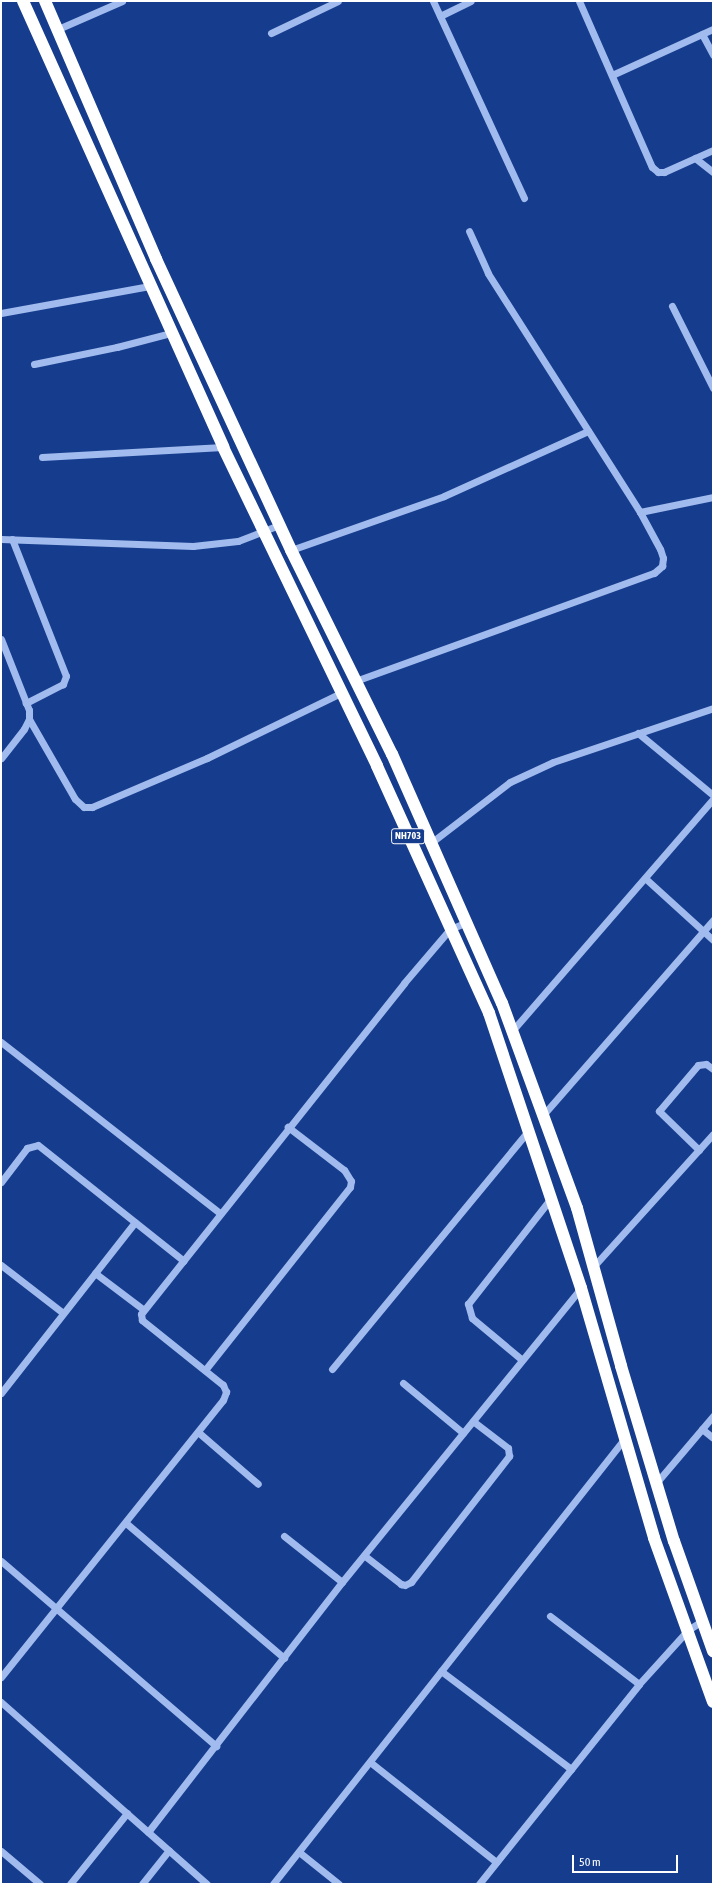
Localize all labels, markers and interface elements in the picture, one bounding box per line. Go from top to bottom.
road number: NH703 [391,828,425,844]
scale bar [574,1847,680,1873]
text: 50 m [579,1855,601,1869]

